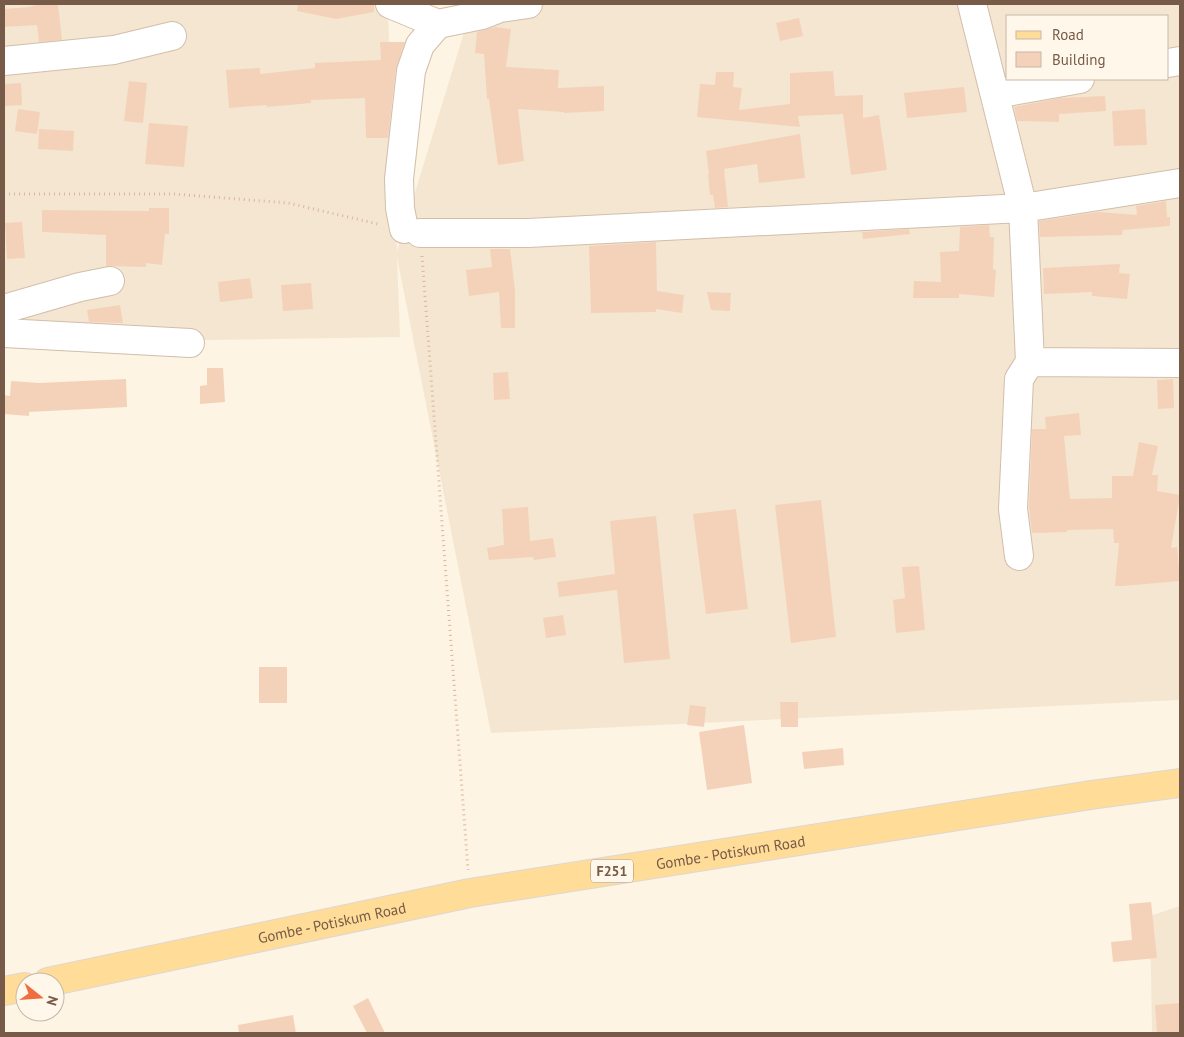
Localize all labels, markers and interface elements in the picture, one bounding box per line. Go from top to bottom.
legend [1006,15,1169,80]
text: Road [1052,25,1084,44]
text: Building [1052,50,1106,69]
street label: Gombe - Potiskum Road [655,831,806,873]
road number: F251 [591,859,633,882]
street label: Gombe - Potiskum Road [256,897,408,947]
north arrow [15,972,65,1022]
text: N [42,994,62,1008]

